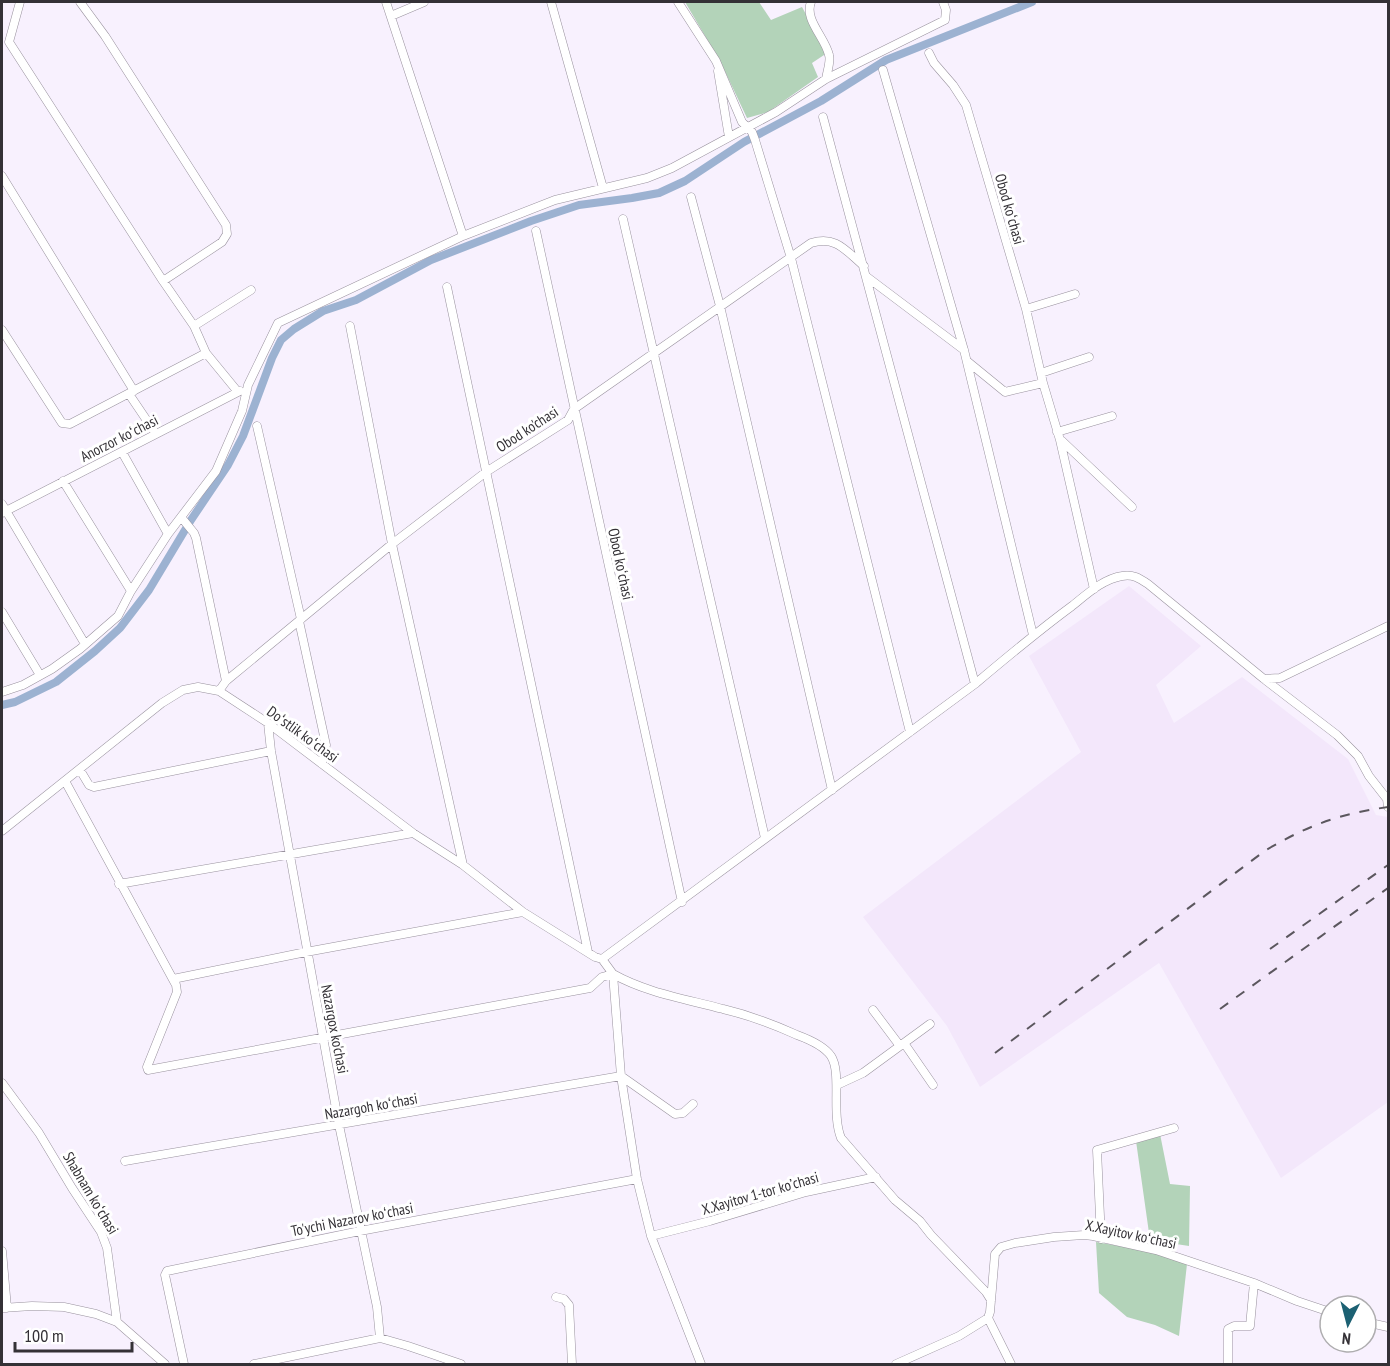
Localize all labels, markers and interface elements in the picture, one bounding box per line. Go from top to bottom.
street label: Obod koʻchasi [991,171,1029,247]
street label: Obod ko'chasi [492,402,562,456]
street label: Anorzor koʻchasi [77,410,161,466]
street label: Obod koʻchasi [604,526,638,602]
street label: Doʻstlik koʻchasi [263,702,343,766]
street label: Nazargox ko'chasi [317,983,353,1075]
street label: Nazargoh koʻchasi [323,1088,419,1124]
street label: Shabnam koʻchasi [59,1148,123,1238]
street label: X.Xayitov 1-tor koʼchasi [699,1167,821,1219]
street label: To'ychi Nazarov koʻchasi [289,1198,415,1240]
street label: X.Xayitov koʻchasi [1084,1215,1178,1253]
north arrow [1318,1294,1378,1354]
scale bar [15,1315,132,1353]
text: 100 m [24,1324,64,1347]
text: N [1341,1329,1352,1349]

